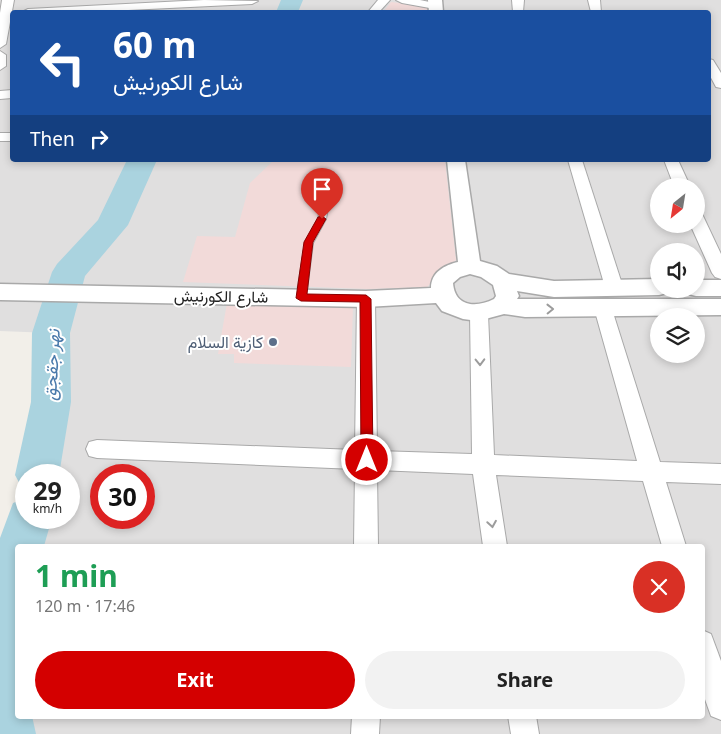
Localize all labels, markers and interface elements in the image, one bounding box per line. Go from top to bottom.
text: 60 m [113,21,196,68]
icon: left [30,30,95,95]
text: شارع الكورنيش [113,66,243,96]
icon: right [85,125,113,153]
text: Then [30,126,75,152]
pin [301,168,343,219]
icon: arrive [308,175,336,203]
north arrow [650,178,705,232]
map controls [650,178,705,363]
button: sound [650,243,705,298]
street label: شارع الكورنيش [174,284,268,309]
one-way arrow [547,304,555,314]
button: layers [650,308,705,363]
water label: نهر جقجق [37,328,65,401]
place label: كازية السلام [188,331,263,353]
marker: كازية السلام [267,336,279,348]
one-way arrow [475,358,485,366]
position arrow [340,433,392,485]
speed limit sign: 30 [90,464,155,529]
text: 29 [33,473,62,507]
text: km/h [33,500,62,517]
one-way arrow [486,520,497,528]
text: 1 min [35,555,118,596]
button: close [633,561,685,613]
text: 120 m · 17:46 [35,595,135,617]
button: Exit [35,651,355,709]
button: Share [365,651,685,709]

